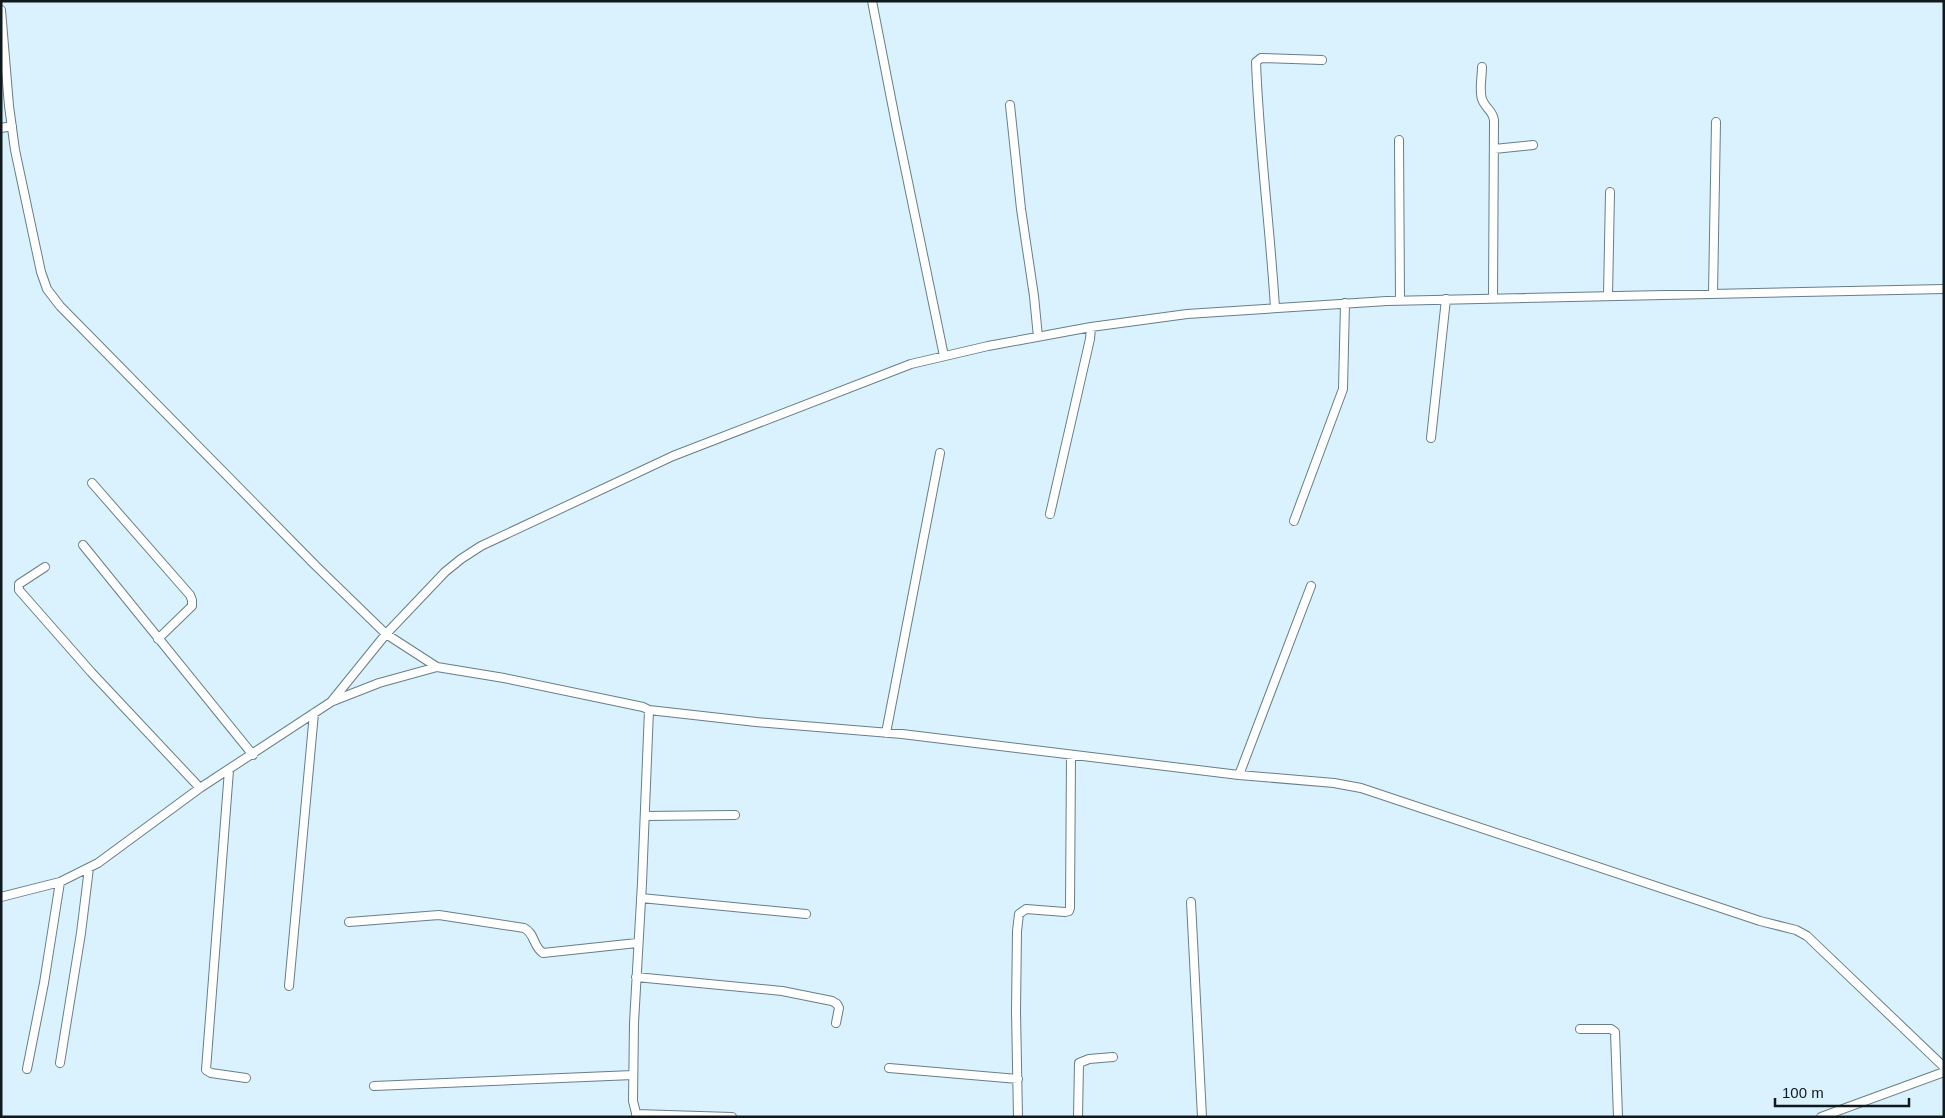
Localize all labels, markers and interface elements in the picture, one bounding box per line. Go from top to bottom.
scale bar [1775,1076,1909,1108]
text: 100 m [1782,1084,1824,1101]

